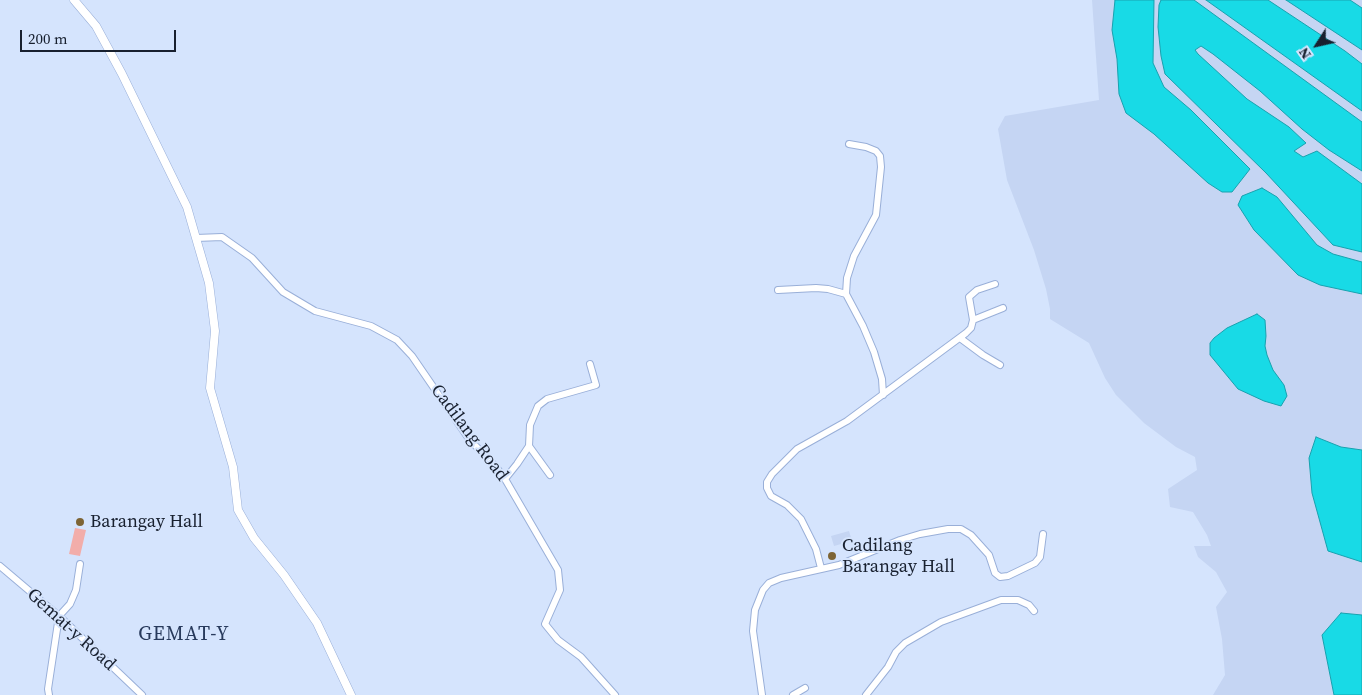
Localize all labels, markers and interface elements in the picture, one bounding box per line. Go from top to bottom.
scale bar [22,20,179,52]
north arrow [1292,20,1342,70]
text: 200 m [28,28,68,49]
text: N [1294,44,1316,64]
street label: Cadilang Road [426,380,512,486]
place label: Barangay Hall [90,511,203,533]
marker: Barangay Hall [74,516,86,528]
place label: Cadilang Barangay Hall [842,535,955,578]
marker: Cadilang Barangay Hall [826,550,838,562]
street label: Gemat-y Road [22,584,120,676]
district label: GEMAT-Y [137,623,231,647]

